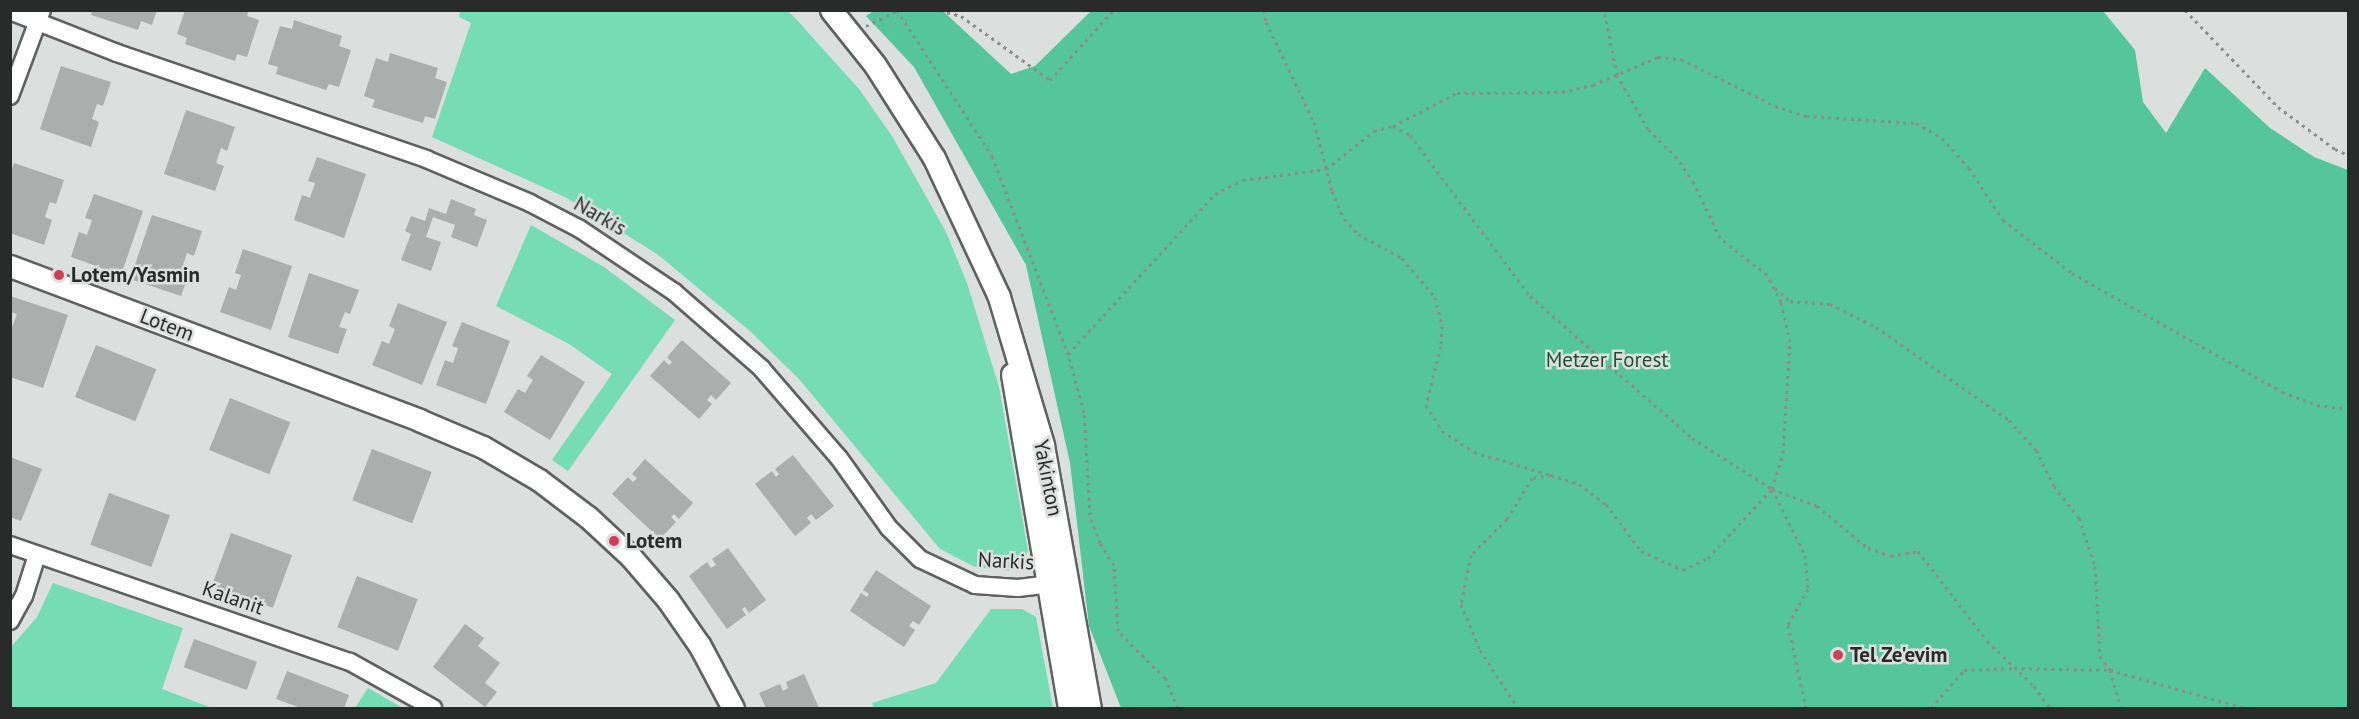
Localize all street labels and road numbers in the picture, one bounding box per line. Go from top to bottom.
street label: Narkis [569,191,631,241]
street label: Lotem [137,303,197,347]
street label: Yakinton [1028,438,1068,518]
street label: Narkis [977,547,1035,575]
street label: Kalanit [199,576,267,620]

